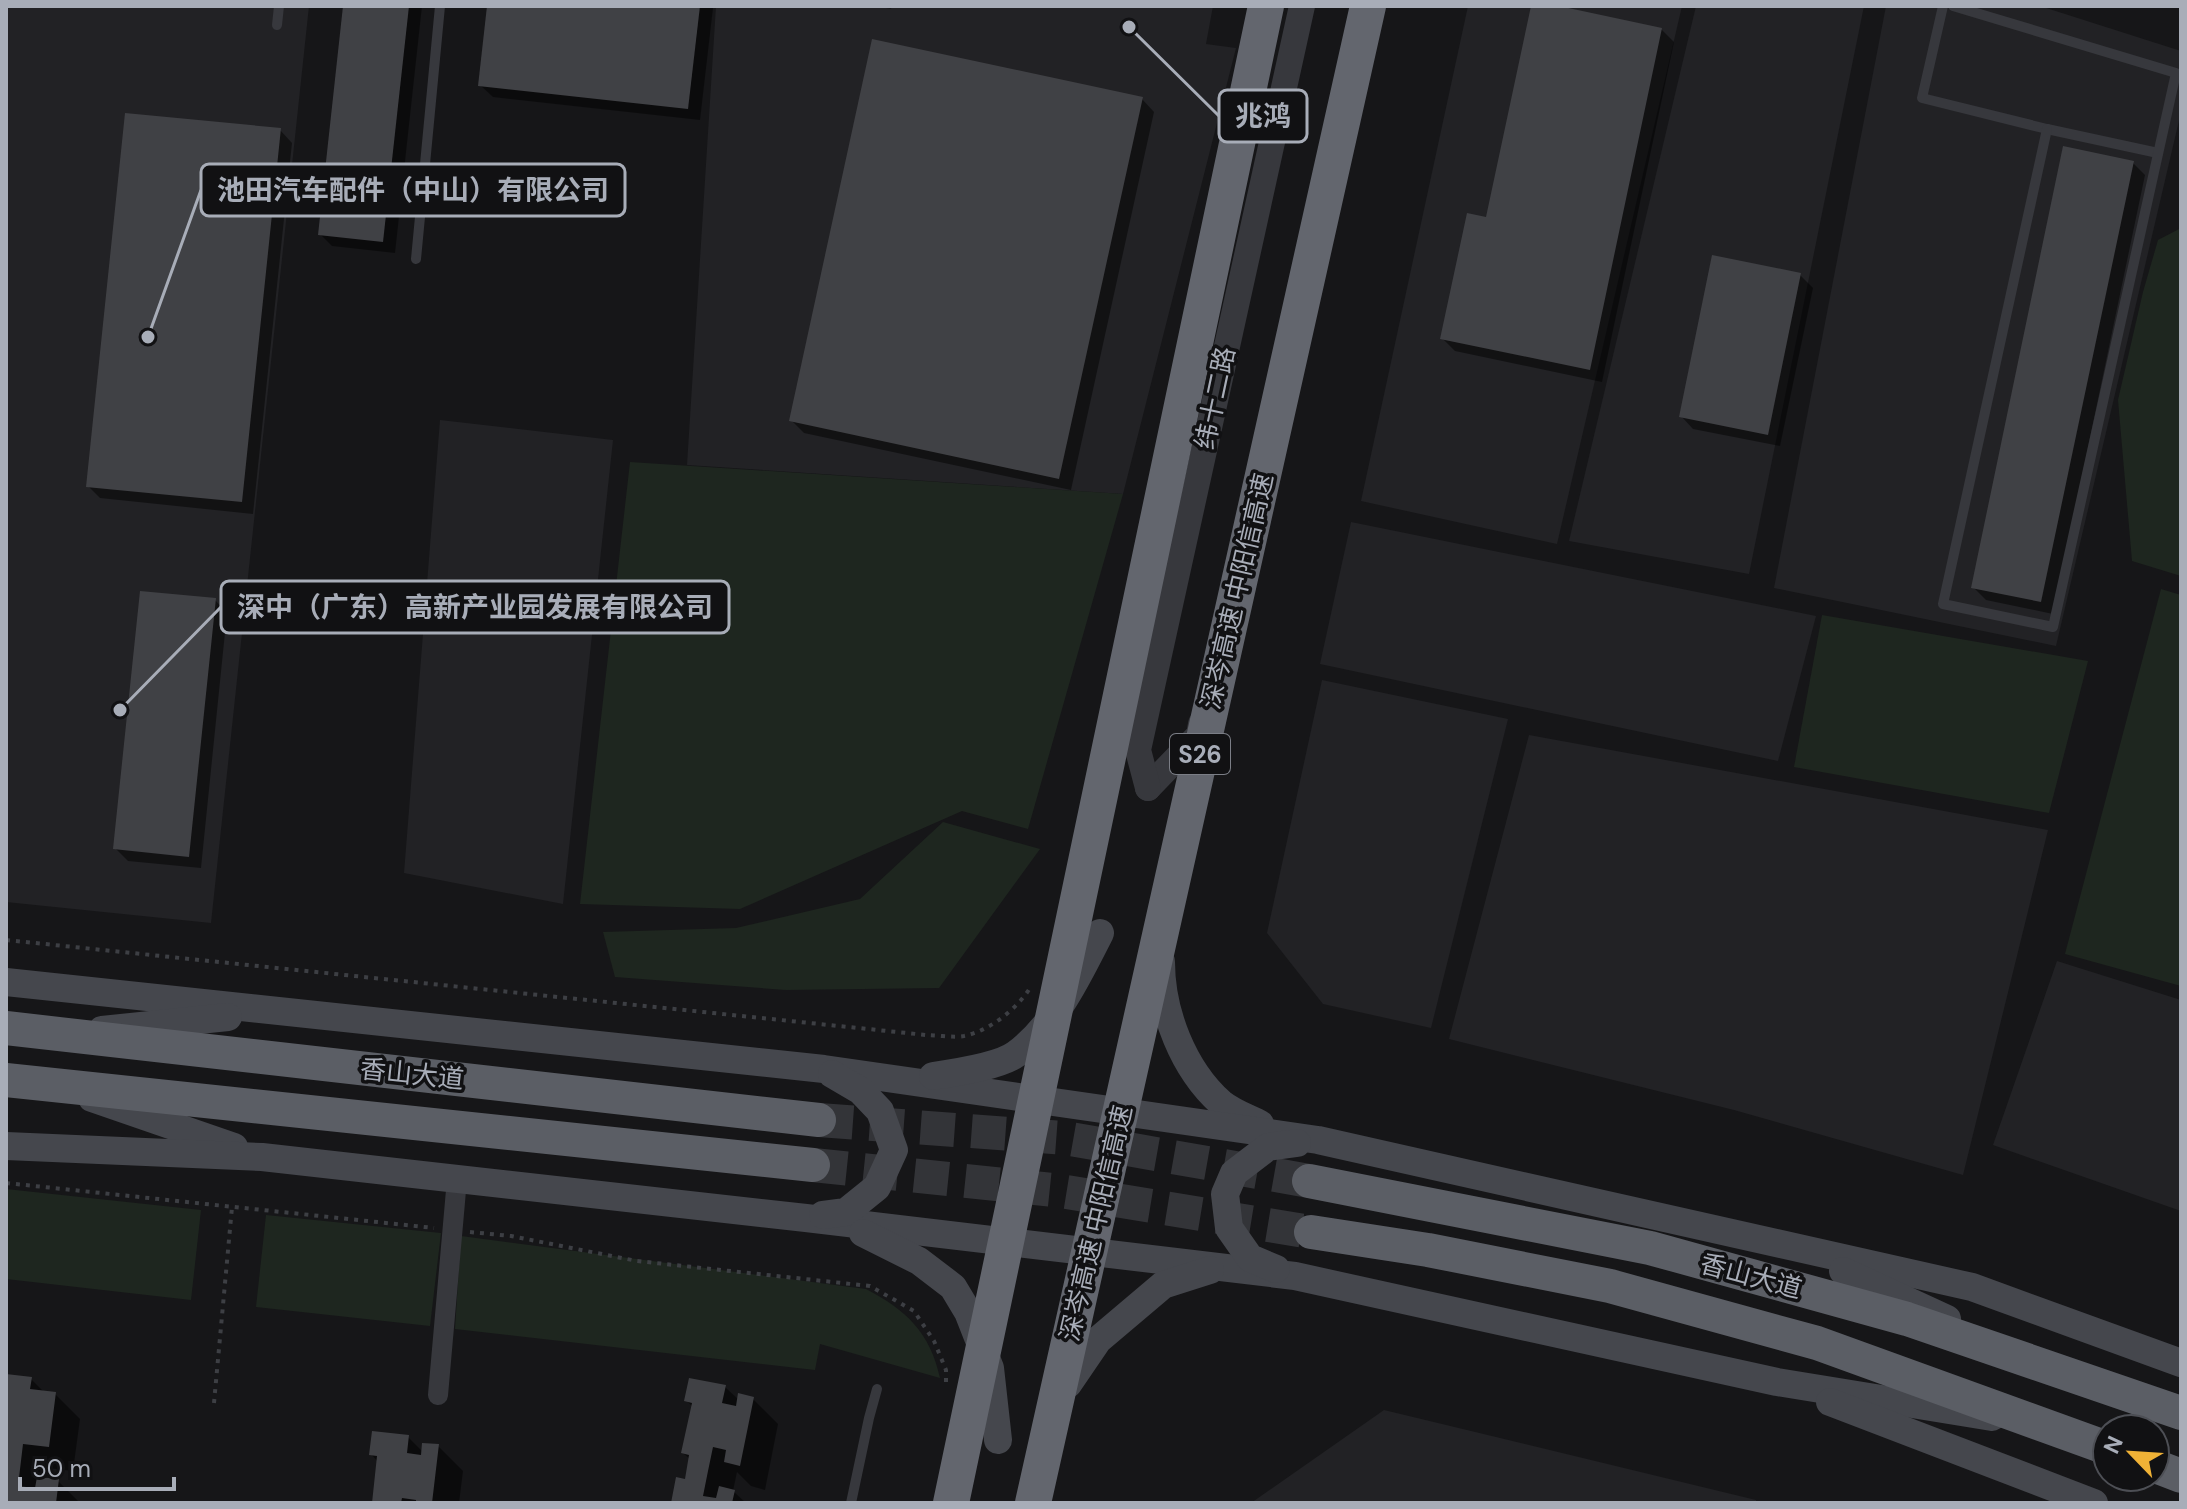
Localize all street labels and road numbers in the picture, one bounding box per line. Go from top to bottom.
street label: 纬十二路 [1188,344,1242,452]
street label: 深岑高速 中阳信高速 [1193,470,1281,712]
road number: S26 [1170,734,1230,774]
street label: 香山大道 [359,1052,465,1096]
street label: 深岑高速 中阳信高速 [1052,1102,1140,1344]
street label: 香山大道 [1696,1246,1806,1306]

